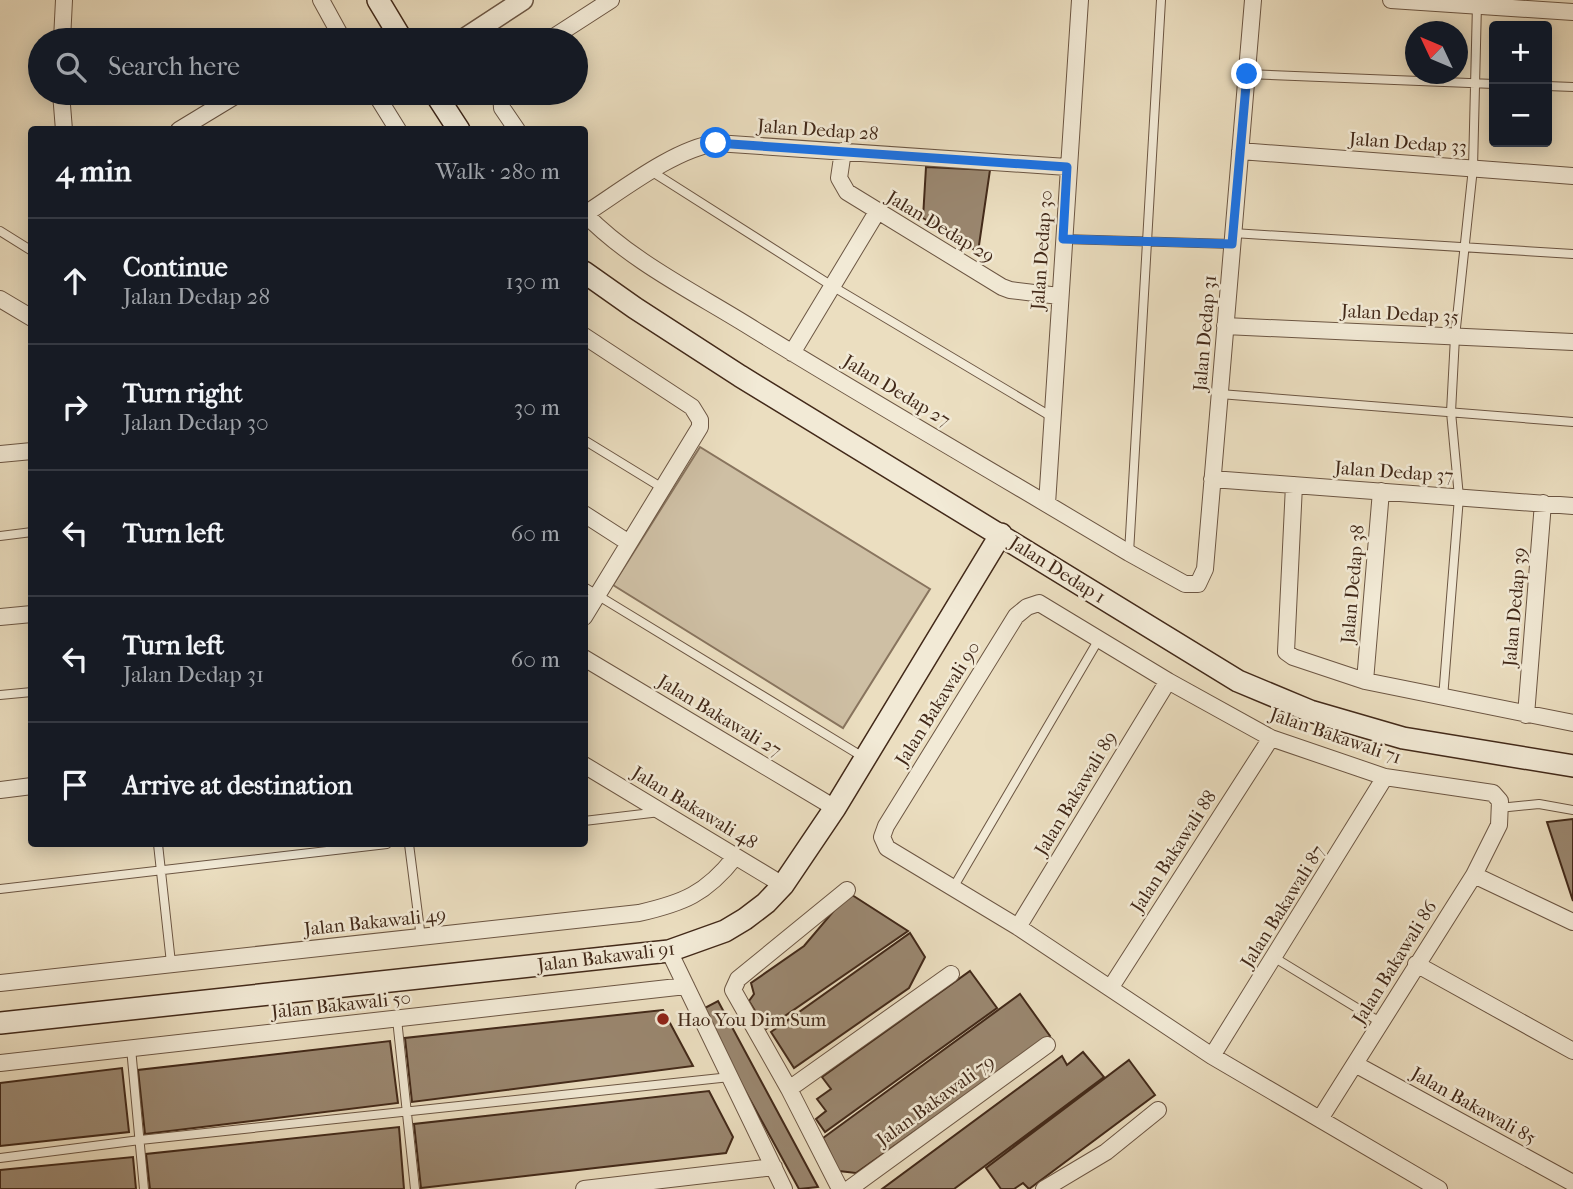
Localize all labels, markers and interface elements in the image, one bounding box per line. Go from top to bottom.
north arrow [1405,21,1468,84]
map controls [1489,21,1552,147]
button: + [1489,21,1552,84]
search box [28,28,588,105]
icon: search [52,48,90,86]
text: Search here [108,51,240,82]
route end [1231,58,1262,89]
button: − [1489,84,1552,147]
street label: Jalan Dedap 28 [755,115,879,145]
route start [700,127,731,158]
street label: Jalan Dedap 33 [1346,128,1467,158]
text: 4 min [56,154,131,189]
text: Walk · 280 m [436,158,560,185]
street label: Jalan Dedap 29 [881,185,998,268]
street label: Jalan Dedap 30 [1027,189,1057,313]
text: Continue [123,252,228,283]
icon: ahead [56,262,94,300]
text: 130 m [506,268,560,295]
street label: Jalan Dedap 31 [1189,274,1221,394]
text: Jalan Dedap 28 [123,283,270,310]
street label: Jalan Dedap 35 [1338,300,1459,328]
street label: Jalan Dedap 27 [837,349,954,431]
text: Turn right [123,378,243,409]
icon: right [56,388,94,426]
text: 30 m [514,394,560,421]
text: Jalan Dedap 30 [123,409,269,436]
street label: Jalan Dedap 37 [1332,457,1454,487]
icon: left [56,514,94,552]
text: Turn left [123,518,224,549]
text: 60 m [511,520,560,547]
street label: Jalan Dedap 38 [1337,524,1369,647]
street label: Jalan Dedap 1 [1004,531,1109,608]
street label: Jalan Dedap 39 [1499,546,1531,670]
text: Turn left [123,630,224,661]
street label: Jalan Bakawali 90 [890,637,985,771]
icon: left [56,640,94,678]
text: 60 m [511,646,560,673]
text: Jalan Dedap 31 [123,661,264,688]
street label: Jalan Bakawali 27 [652,669,785,761]
street label: Jalan Bakawali 71 [1265,702,1404,769]
street label: Jalan Bakawali 89 [1029,727,1122,861]
street label: Jalan Bakawali 48 [626,761,761,854]
icon: arrive [56,766,94,804]
text: Arrive at destination [123,770,353,801]
street label: Jalan Bakawali 88 [1125,787,1221,918]
street label: Jalan Bakawali 87 [1235,841,1329,974]
street label: Jalan Bakawali 86 [1347,896,1442,1030]
street label: Jalan Bakawali 49 [301,904,447,941]
street label: Jalan Bakawali 91 [534,938,676,977]
street label: Jalan Bakawali 50 [268,987,412,1023]
place label: Hao You Dim Sum [677,1009,826,1031]
marker: Hao You Dim Sum [655,1011,671,1027]
street label: Jalan Bakawali 79 [871,1051,999,1152]
street label: Jalan Bakawali 85 [1405,1061,1540,1149]

